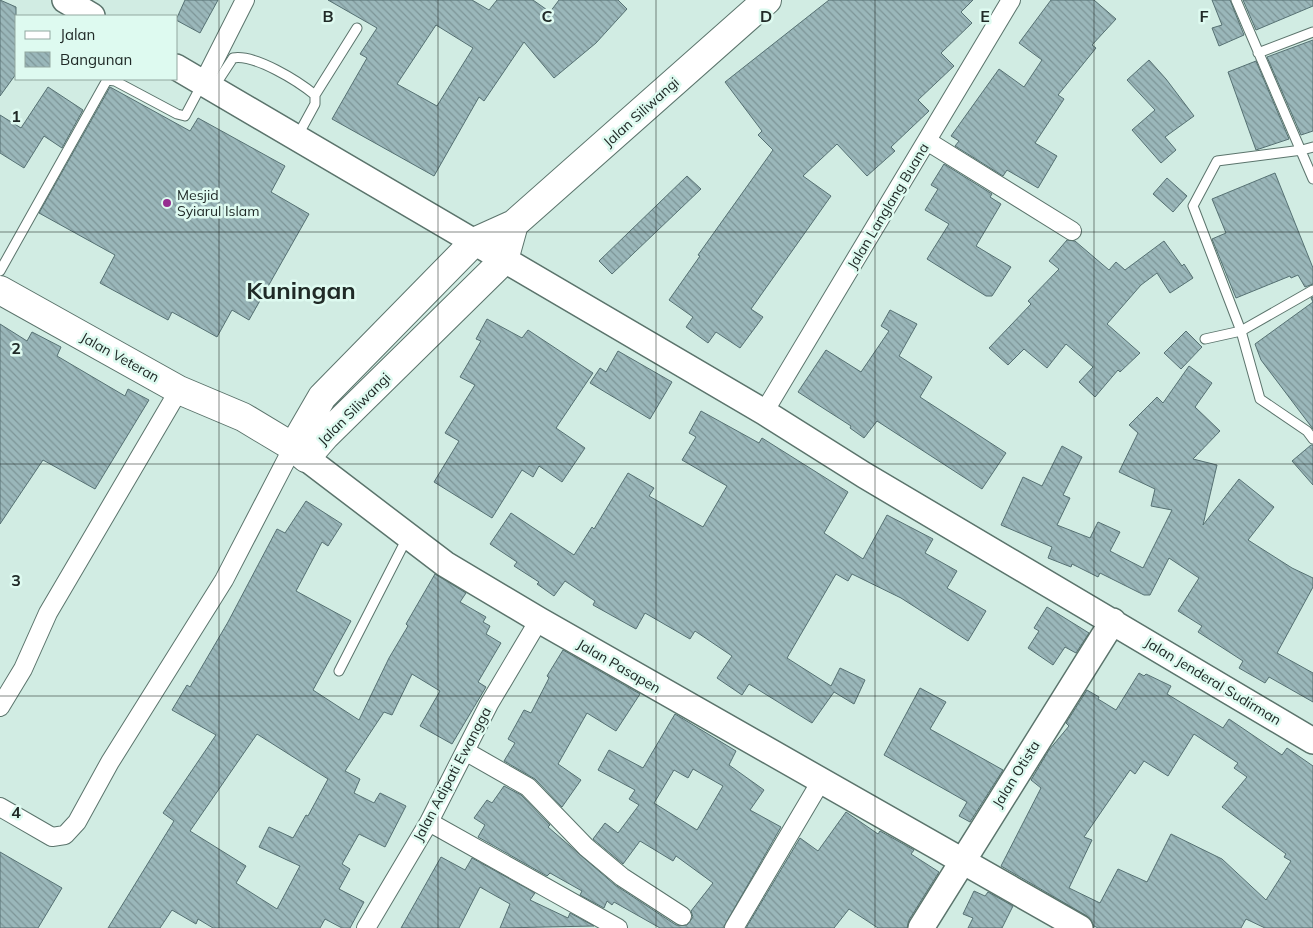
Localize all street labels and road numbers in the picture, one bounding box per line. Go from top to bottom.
street label: Jalan Siliwangi [599,73,683,151]
street label: Jalan Langlang Buana [843,140,933,272]
street label: Jalan Veteran [77,328,163,386]
street label: Jalan Siliwangi [314,369,394,449]
street label: Jalan Jenderal Sudirman [1142,633,1284,729]
street label: Jalan Pasapen [574,635,664,697]
street label: Jalan Adipati Ewangga [409,704,495,844]
street label: Jalan Otista [988,737,1044,811]

